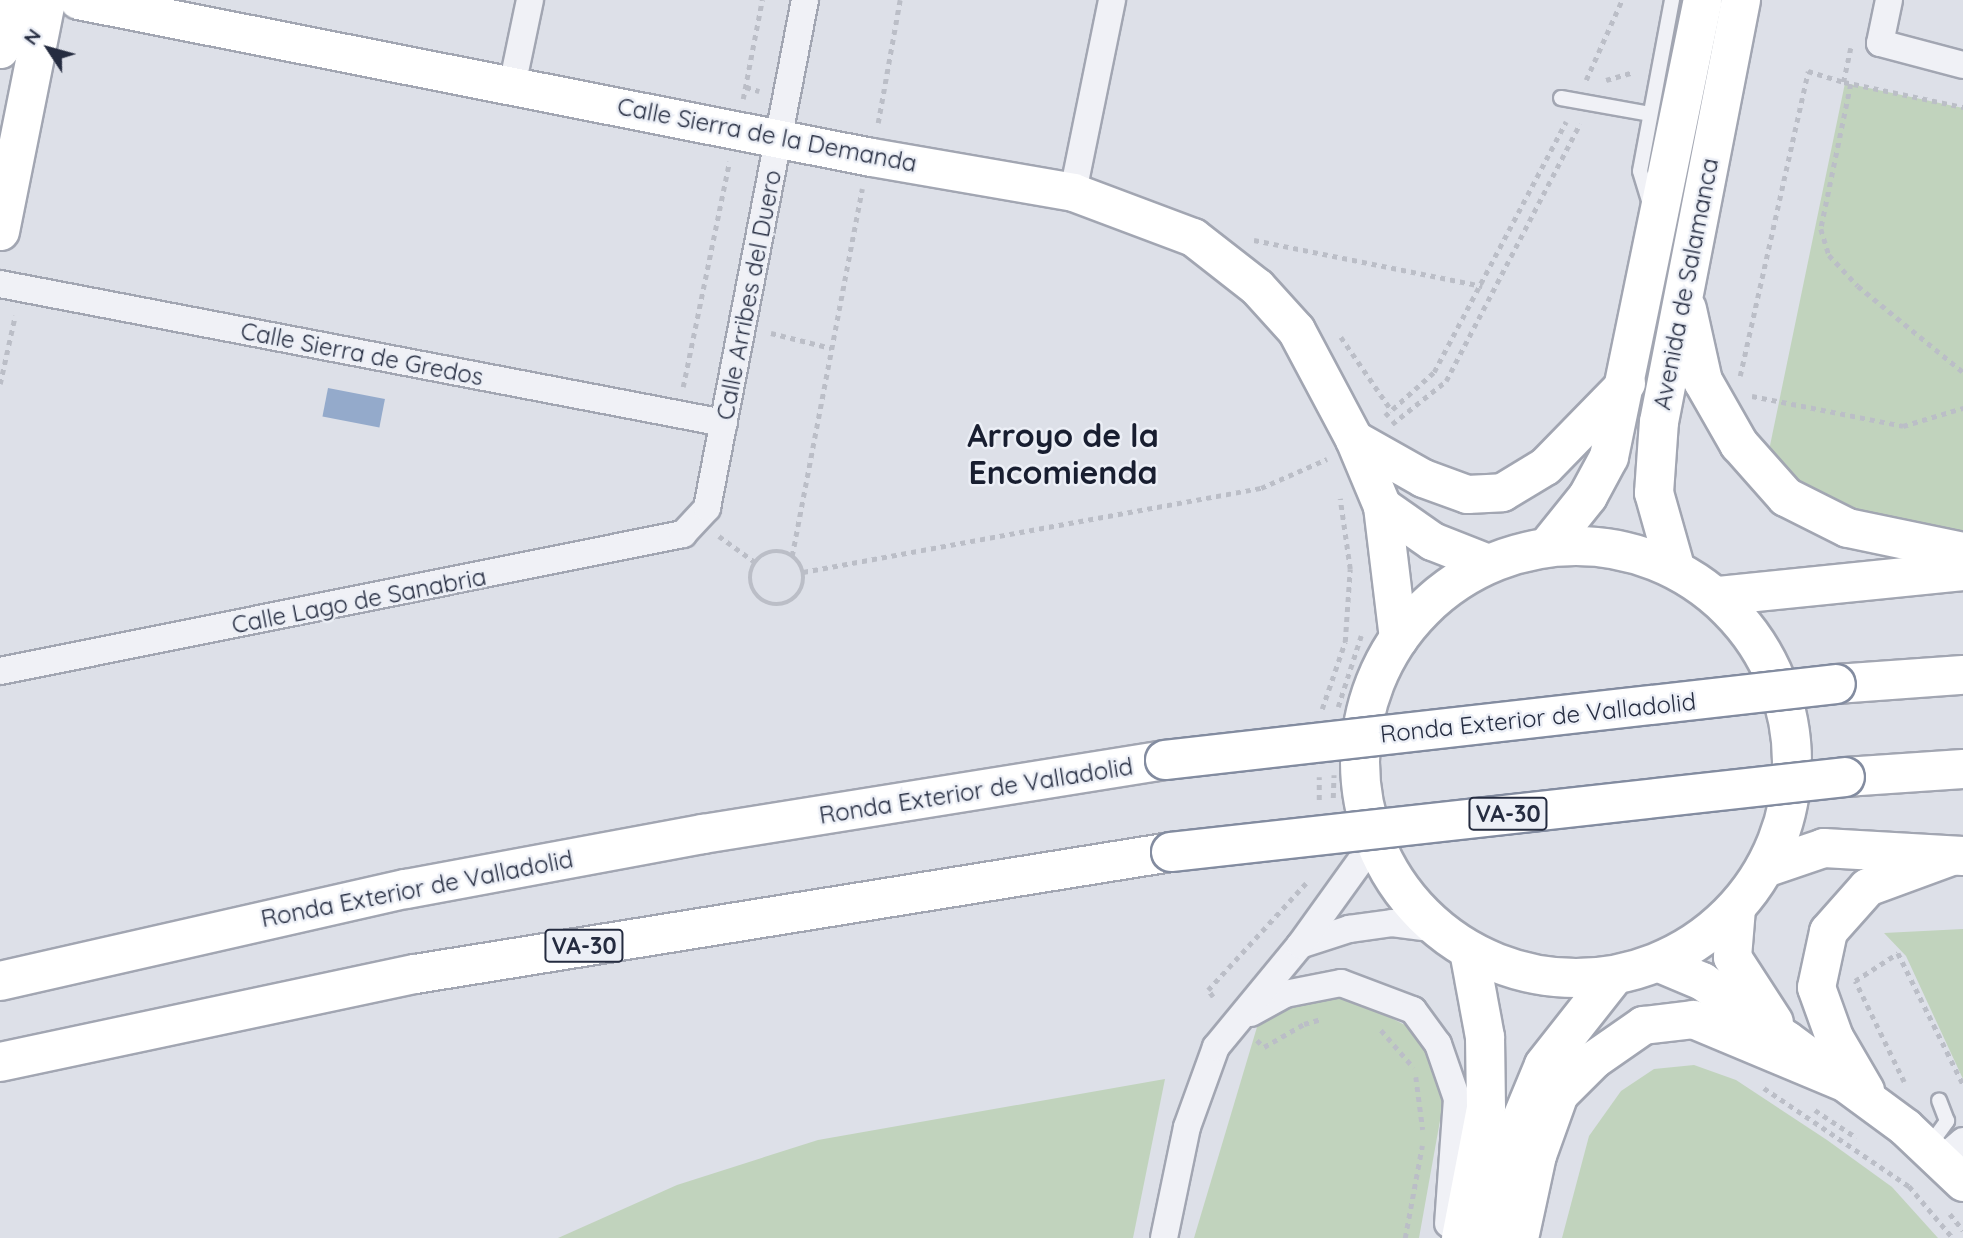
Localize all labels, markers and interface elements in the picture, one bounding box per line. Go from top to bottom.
north arrow [14,14,84,84]
text: N [18,24,46,49]
street label: Calle Sierra de la Demanda [615,92,919,178]
street label: Avenida de Salamanca [1647,156,1725,412]
street label: Calle Arribes del Duero [711,168,787,422]
street label: Calle Sierra de Gredos [238,316,486,392]
district label: Arroyo de la Encomienda [967,417,1159,492]
street label: Calle Lago de Sanabria [229,562,489,640]
street label: Ronda Exterior de Valladolid [1379,687,1697,749]
street label: Ronda Exterior de Valladolid [817,752,1135,830]
road number: VA-30 [1468,794,1548,834]
street label: Ronda Exterior de Valladolid [259,845,575,933]
road number: VA-30 [544,926,624,965]

